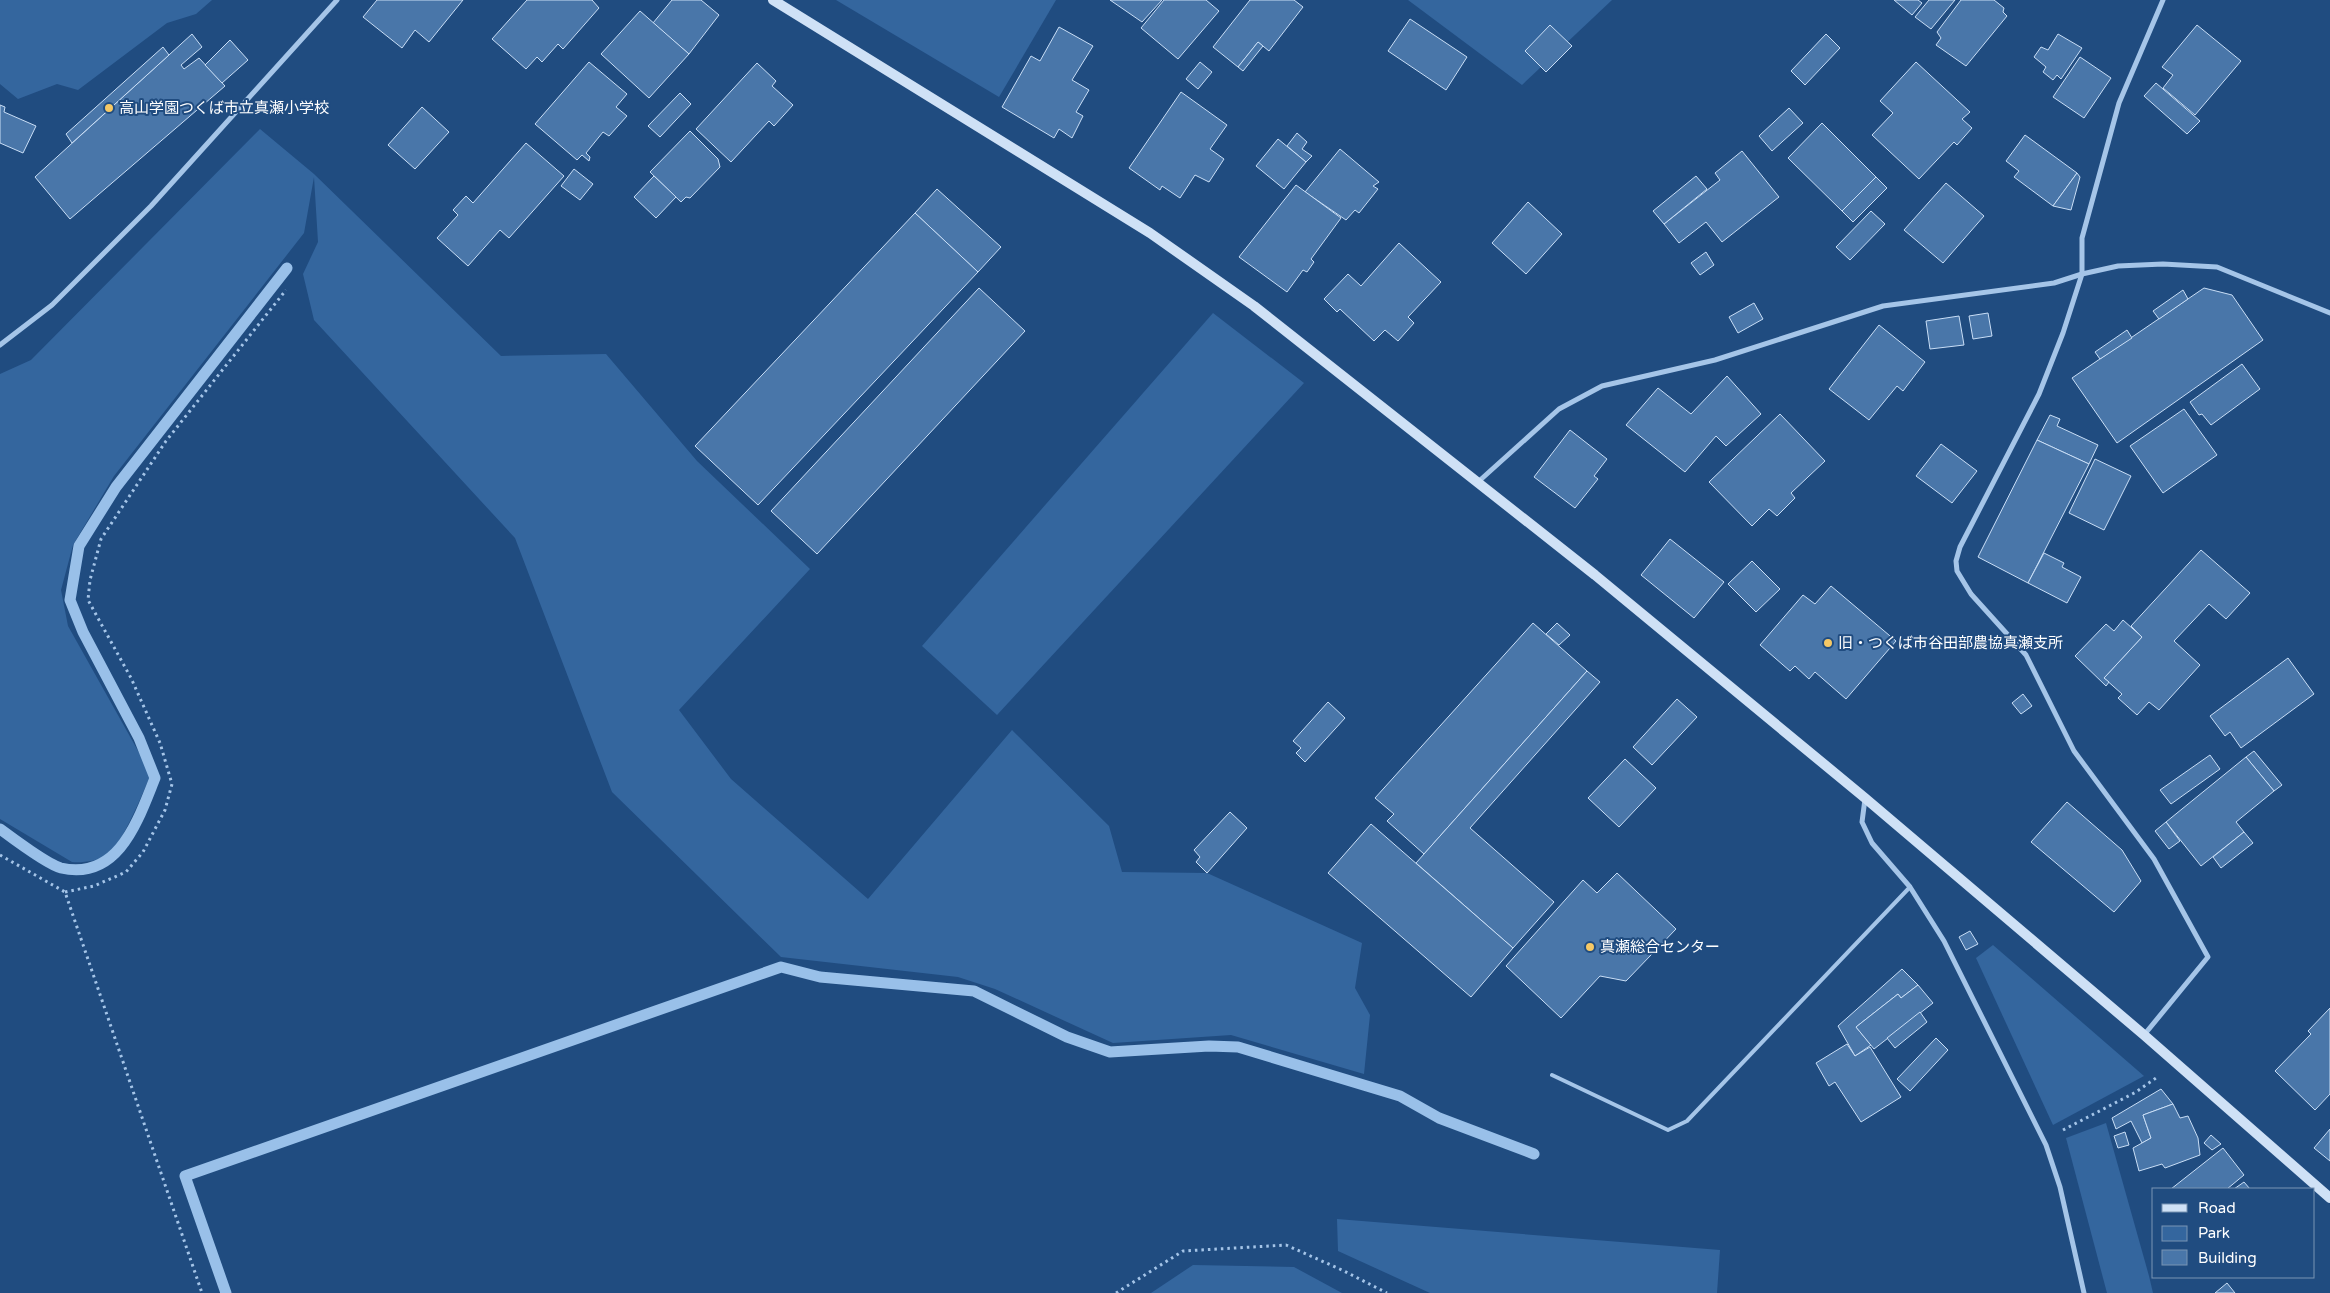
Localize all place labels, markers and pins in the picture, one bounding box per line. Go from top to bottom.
place label: 高山学園つくば市立真瀬小学校 [119,99,329,117]
marker: 高山学園つくば市立真瀬小学校 [103,102,115,114]
place label: 旧・つくば市谷田部農協真瀬支所 [1838,634,2063,652]
marker: 旧・つくば市谷田部農協真瀬支所 [1822,637,1834,649]
place label: 真瀬総合センター [1600,938,1720,956]
marker: 真瀬総合センター [1584,941,1596,953]

